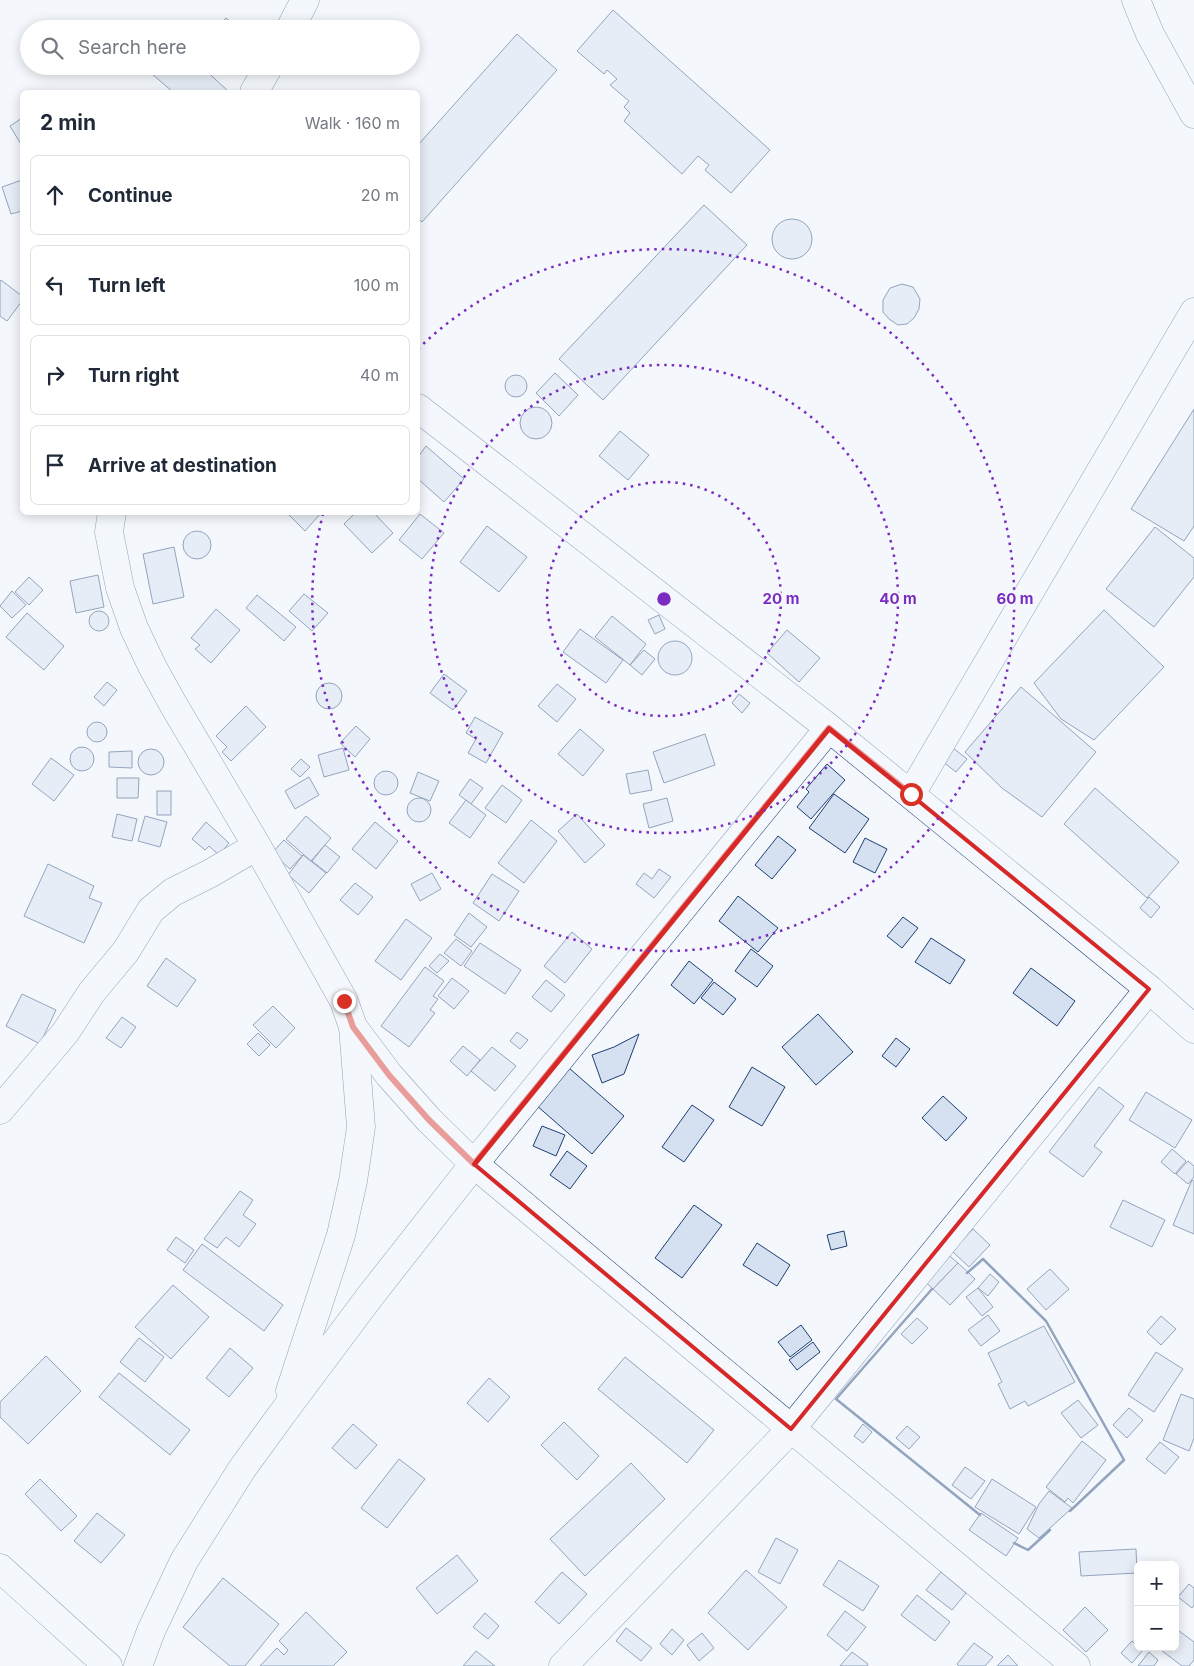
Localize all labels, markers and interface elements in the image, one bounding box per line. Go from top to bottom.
search box [20,20,420,75]
icon: search [38,34,66,62]
text: Search here [78,36,187,59]
text: 2 min [40,110,96,135]
text: Walk · 160 m [305,113,400,133]
icon: ahead [41,181,69,209]
text: Continue [88,184,173,207]
text: 20 m [361,185,399,205]
icon: left [41,271,69,299]
text: Turn left [88,274,166,297]
text: 100 m [354,275,399,295]
icon: right [41,361,69,389]
text: Turn right [88,364,179,387]
text: 40 m [360,365,399,385]
icon: arrive [41,451,69,479]
text: Arrive at destination [88,454,277,477]
text: 20 m [763,589,799,608]
text: 40 m [879,589,917,608]
text: 60 m [996,589,1034,608]
centre of rings [655,590,673,608]
route start [900,783,923,806]
route end [333,990,356,1013]
map controls [1134,1561,1179,1651]
button: + [1134,1561,1179,1606]
button: − [1134,1606,1179,1651]

